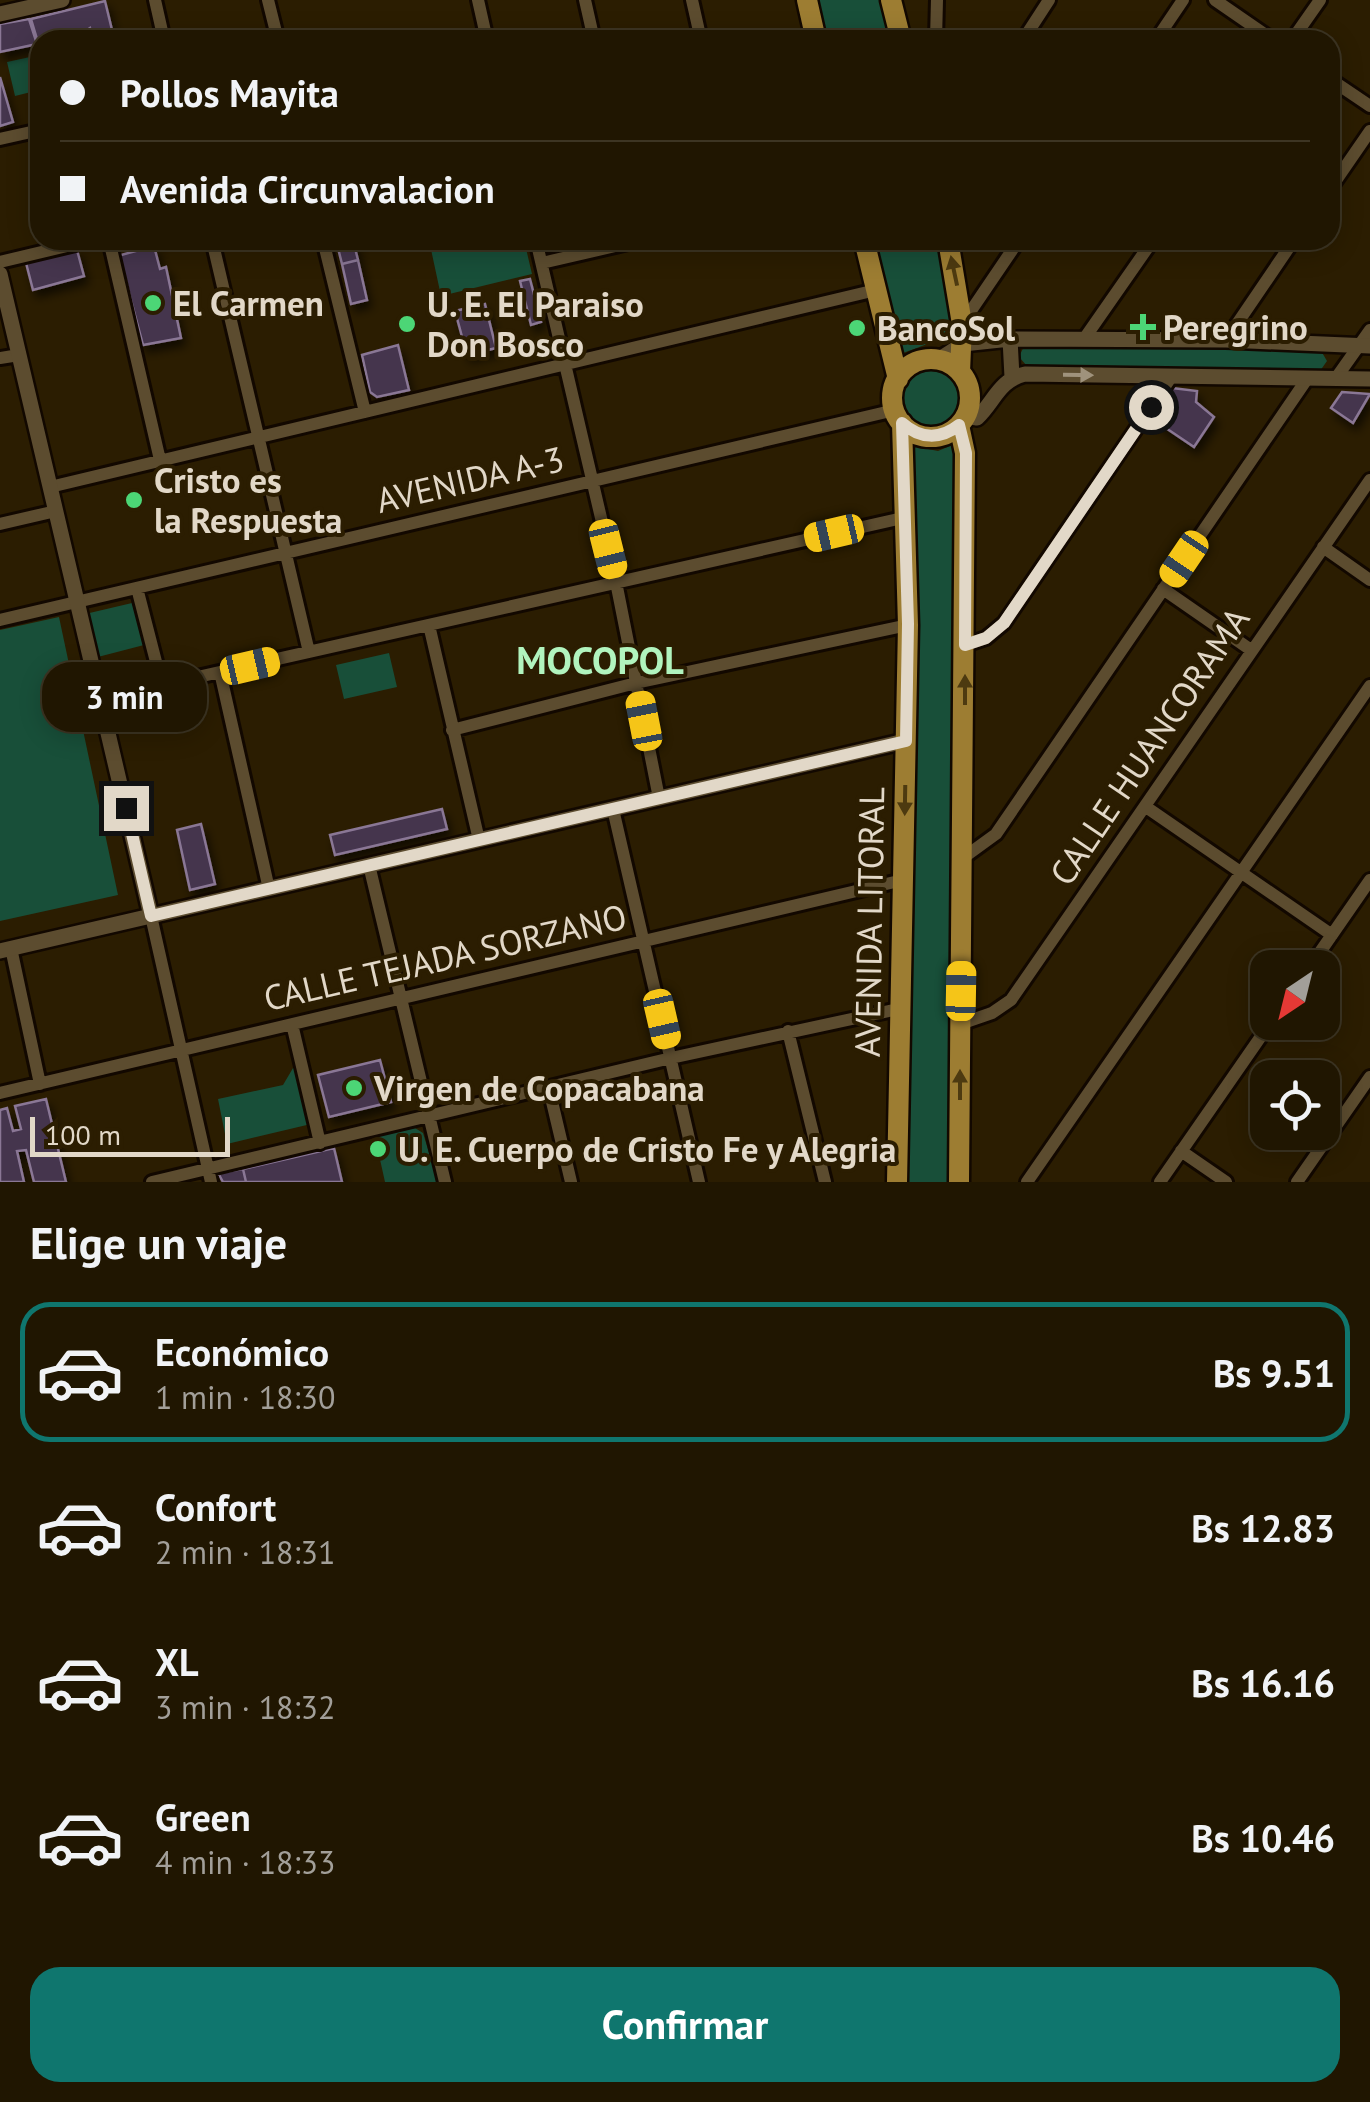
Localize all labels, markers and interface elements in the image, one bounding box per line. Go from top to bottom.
text: Pollos Mayita [120,68,339,117]
text: Avenida Circunvalacion [120,164,495,213]
one-way arrow [946,255,962,286]
place label: El Carmen [173,280,324,326]
place label: U. E. El Paraiso Don Bosco [427,281,644,367]
marker: El Carmen [142,292,164,314]
place label: Peregrino [1163,304,1308,350]
place label: BancoSol [877,305,1016,351]
marker: U. E. El Paraiso Don Bosco [396,313,418,335]
marker: Peregrino [1132,316,1154,338]
marker: BancoSol [846,317,868,339]
one-way arrow [1063,367,1095,383]
route start [1129,385,1174,430]
street label: AVENIDA A-3 [372,435,568,523]
place label: Cristo es la Respuesta [154,457,342,543]
marker: Cristo es la Respuesta [123,489,145,511]
car [801,512,867,554]
car [586,516,630,582]
car [1155,526,1213,592]
street label: CALLE HUANCORAMA [1039,598,1259,894]
district label: MOCOPOL [516,635,684,684]
car [217,645,283,687]
callout: 3 min [44,663,208,733]
one-way arrow [957,673,973,705]
text: 3 min [85,676,164,718]
car [624,689,664,753]
one-way arrow [896,785,912,817]
route end [104,786,149,831]
street label: AVENIDA LITORAL [844,787,894,1057]
street label: CALLE TEJADA SORZANO [259,893,631,1021]
north arrow [1250,950,1340,1040]
map controls [1250,950,1340,1150]
car [945,961,977,1021]
car [641,986,683,1052]
button: locate [1250,1060,1340,1150]
place label: Virgen de Copacabana [373,1065,705,1111]
one-way arrow [952,1068,968,1100]
marker: Virgen de Copacabana [343,1077,365,1099]
scale bar [30,1112,230,1156]
text: 100 m [45,1116,121,1153]
place label: U. E. Cuerpo de Cristo Fe y Alegria [398,1126,896,1172]
marker: U. E. Cuerpo de Cristo Fe y Alegria [367,1138,389,1160]
text: Elige un viaje [30,1213,287,1271]
icon: car [35,1327,125,1417]
text: Económico [155,1327,329,1376]
text: Bs 9.51 [1213,1348,1335,1397]
text: 1 min · 18:30 [155,1376,335,1418]
icon: car [35,1482,125,1572]
text: Confort [155,1482,276,1531]
text: Bs 12.83 [1191,1503,1335,1552]
text: 2 min · 18:31 [155,1531,335,1573]
icon: car [35,1637,125,1727]
text: XL [155,1637,199,1686]
text: Bs 16.16 [1191,1658,1335,1707]
text: 3 min · 18:32 [155,1686,335,1728]
icon: car [35,1792,125,1882]
text: Green [155,1792,251,1841]
text: Bs 10.46 [1191,1813,1335,1862]
text: 4 min · 18:33 [155,1841,335,1883]
button: Confirmar [30,1967,1340,2082]

